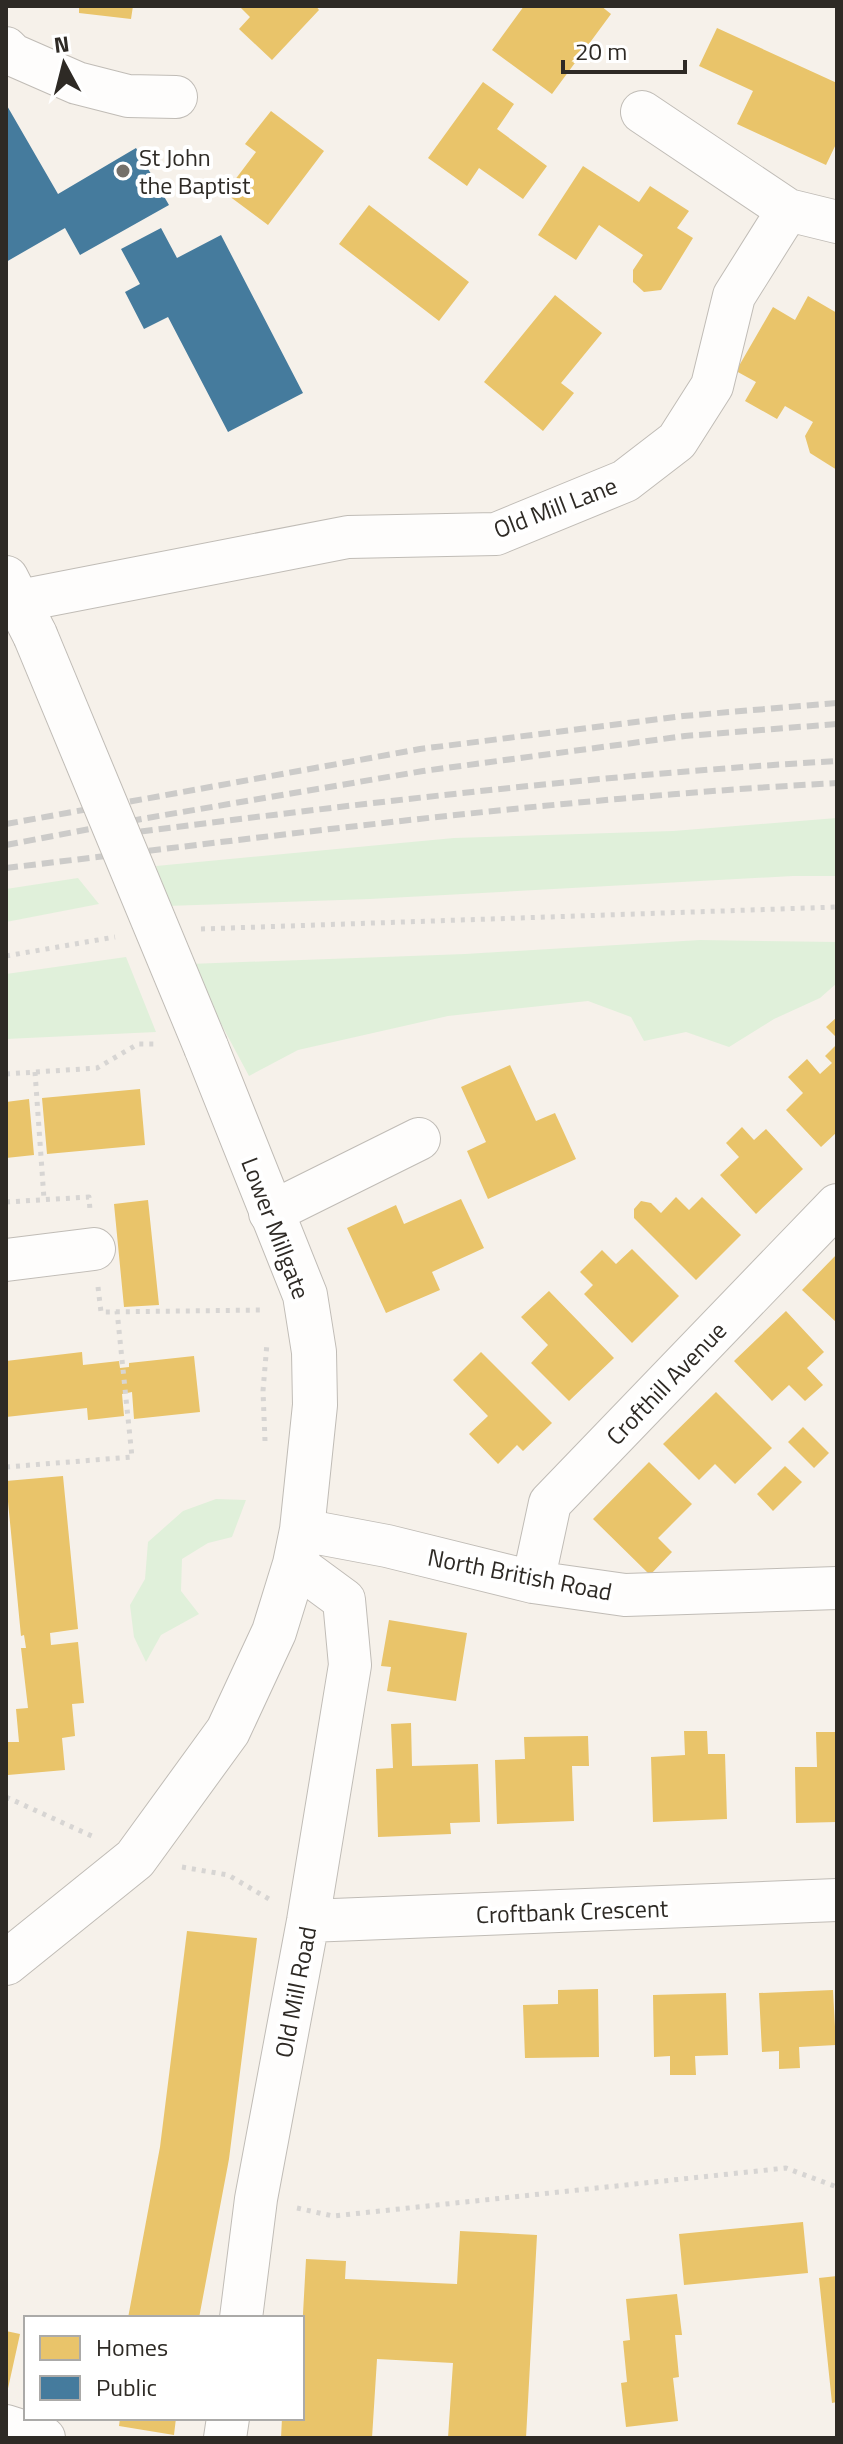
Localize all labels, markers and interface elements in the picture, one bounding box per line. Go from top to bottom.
north arrow [24,24,104,104]
scale bar [563,24,685,74]
text: N [52,26,71,62]
text: 20 m [575,33,627,69]
place label: St John the Baptist [139,139,251,203]
marker: St John the Baptist [114,162,132,180]
street label: Old Mill Lane [488,467,622,547]
street label: Lower Millgate [232,1152,320,1304]
street label: Crofthill Avenue [598,1313,734,1453]
street label: North British Road [425,1538,615,1610]
street label: Croftbank Crescent [475,1890,669,1932]
street label: Old Mill Road [265,1923,325,2061]
legend [24,2316,304,2420]
text: Homes [96,2329,168,2365]
text: Public [96,2369,157,2405]

